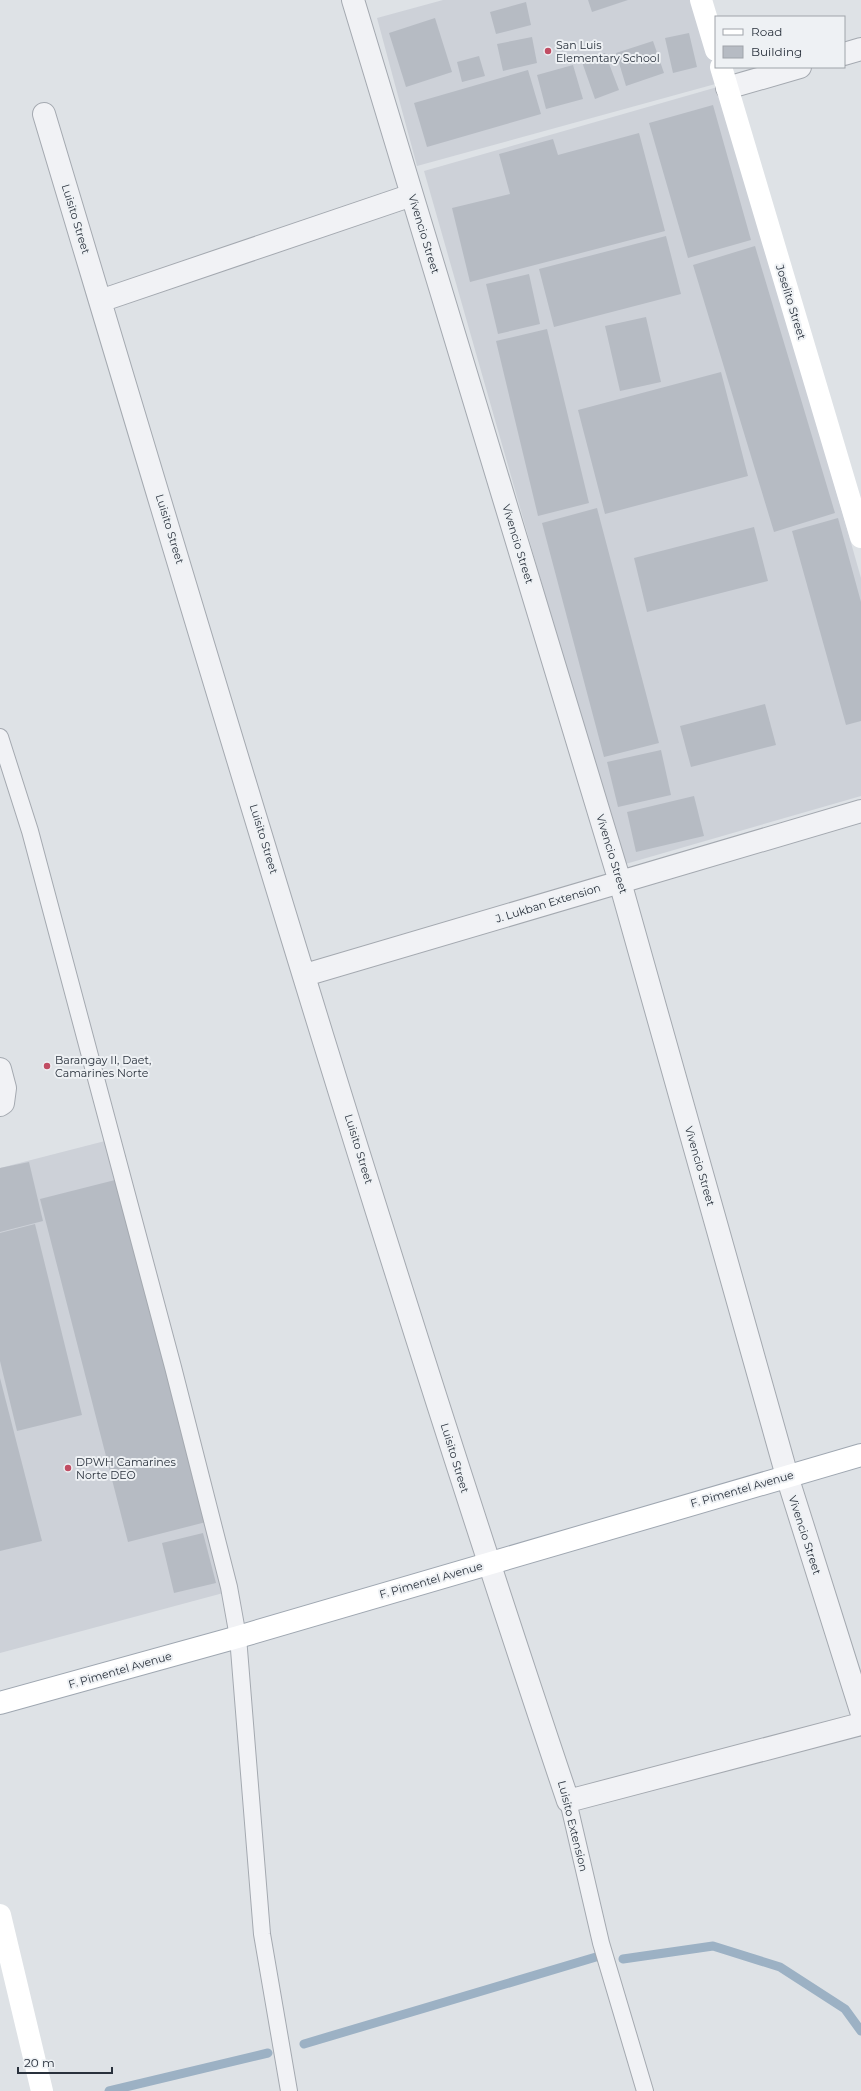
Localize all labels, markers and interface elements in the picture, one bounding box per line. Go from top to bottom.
legend [715,16,845,68]
text: Road [751,24,782,39]
place label: San Luis Elementary School [556,38,660,65]
text: Building [751,44,802,59]
marker: San Luis Elementary School [543,46,553,56]
street label: Luisito Street [59,182,93,256]
street label: Vivencio Street [405,193,443,276]
street label: Joselito Street [773,262,809,342]
street label: Luisito Street [153,492,187,566]
street label: Vivencio Street [499,503,537,586]
street label: Luisito Street [247,802,281,876]
street label: Vivencio Street [593,813,631,896]
street label: J. Lukban Extension [493,880,602,926]
place label: Barangay II, Daet, Camarines Norte [55,1053,151,1080]
marker: Barangay II, Daet, Camarines Norte [42,1061,52,1071]
street label: Luisito Street [342,1112,376,1186]
street label: Vivencio Street [682,1124,718,1208]
street label: Luisito Street [438,1421,472,1495]
place label: DPWH Camarines Norte DEO [76,1455,176,1482]
marker: DPWH Camarines Norte DEO [63,1463,73,1473]
street label: F. Pimentel Avenue [689,1467,796,1510]
street label: Vivencio Street [786,1494,825,1577]
street label: F. Pimentel Avenue [378,1558,485,1601]
street label: F. Pimentel Avenue [67,1648,174,1691]
street label: Luisito Extension [555,1779,591,1873]
scale bar [18,2049,112,2075]
text: 20 m [24,2055,55,2070]

